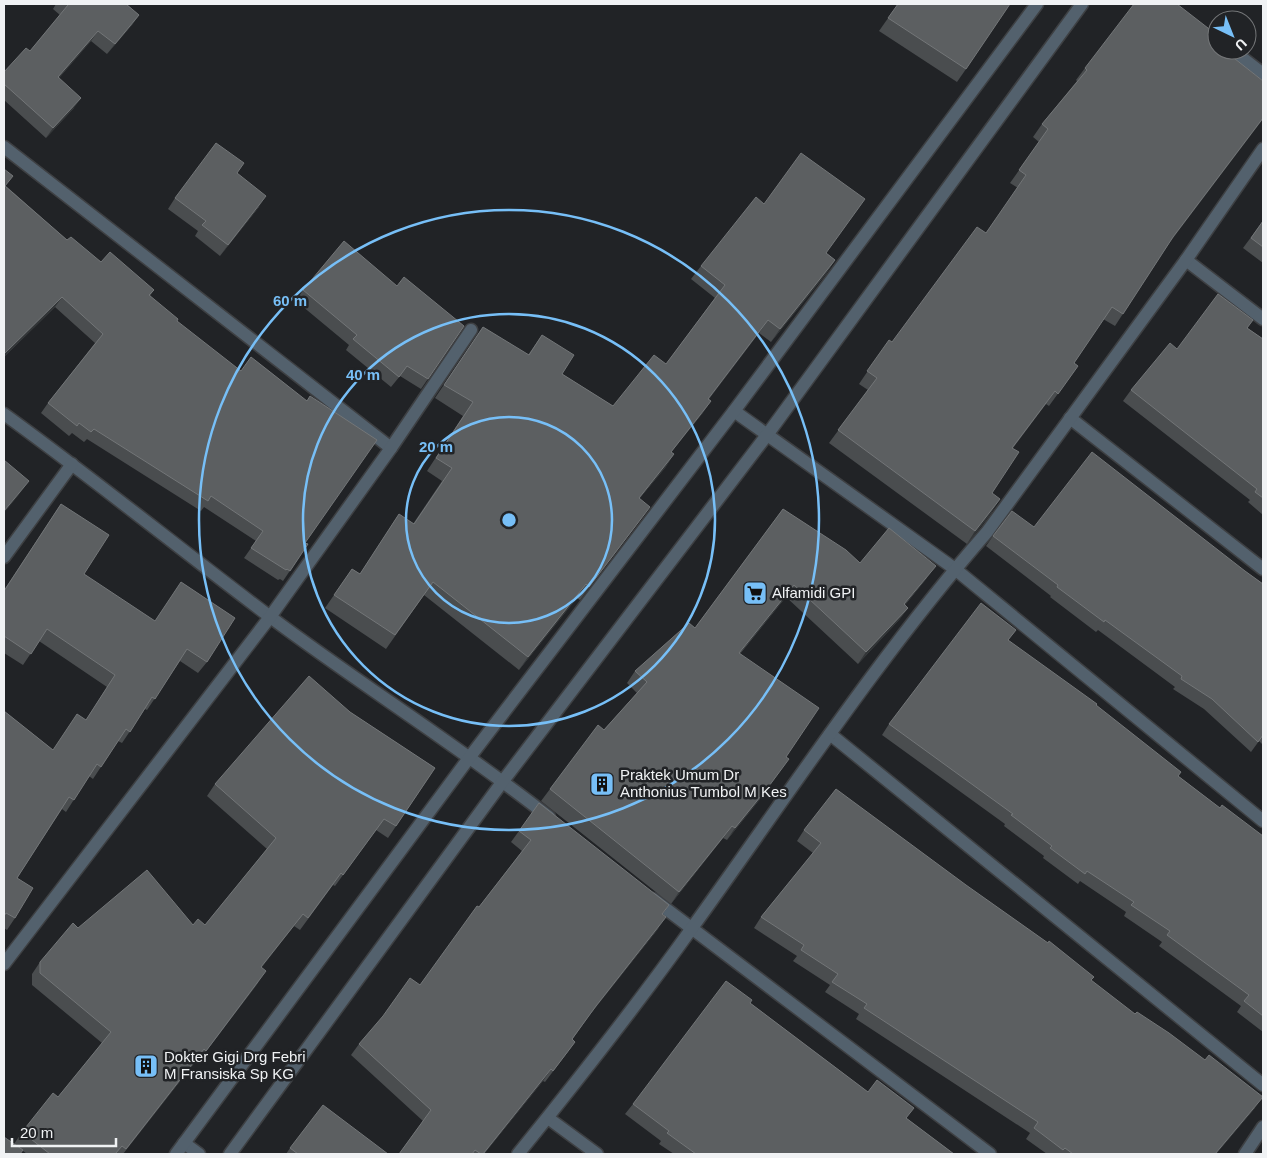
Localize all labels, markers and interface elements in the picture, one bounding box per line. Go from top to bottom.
north arrow [1207,10,1257,60]
text: U [1232,35,1250,54]
text: 60 m [273,292,307,309]
text: 40 m [346,366,380,383]
text: 20 m [419,438,453,455]
centre of rings [500,511,518,529]
supermarket icon: Alfamidi GPI [742,580,768,606]
place label: Alfamidi GPI [772,584,855,601]
place label: Praktek Umum Dr Anthonius Tumbol M Kes [620,766,787,800]
building icon: Praktek Umum Dr Anthonius Tumbol M Kes [589,771,615,797]
place label: Dokter Gigi Drg Febri M Fransiska Sp KG [164,1048,306,1082]
building icon: Dokter Gigi Drg Febri M Fransiska Sp KG [133,1053,159,1079]
scale bar [12,1116,116,1148]
text: 20 m [20,1124,53,1141]

